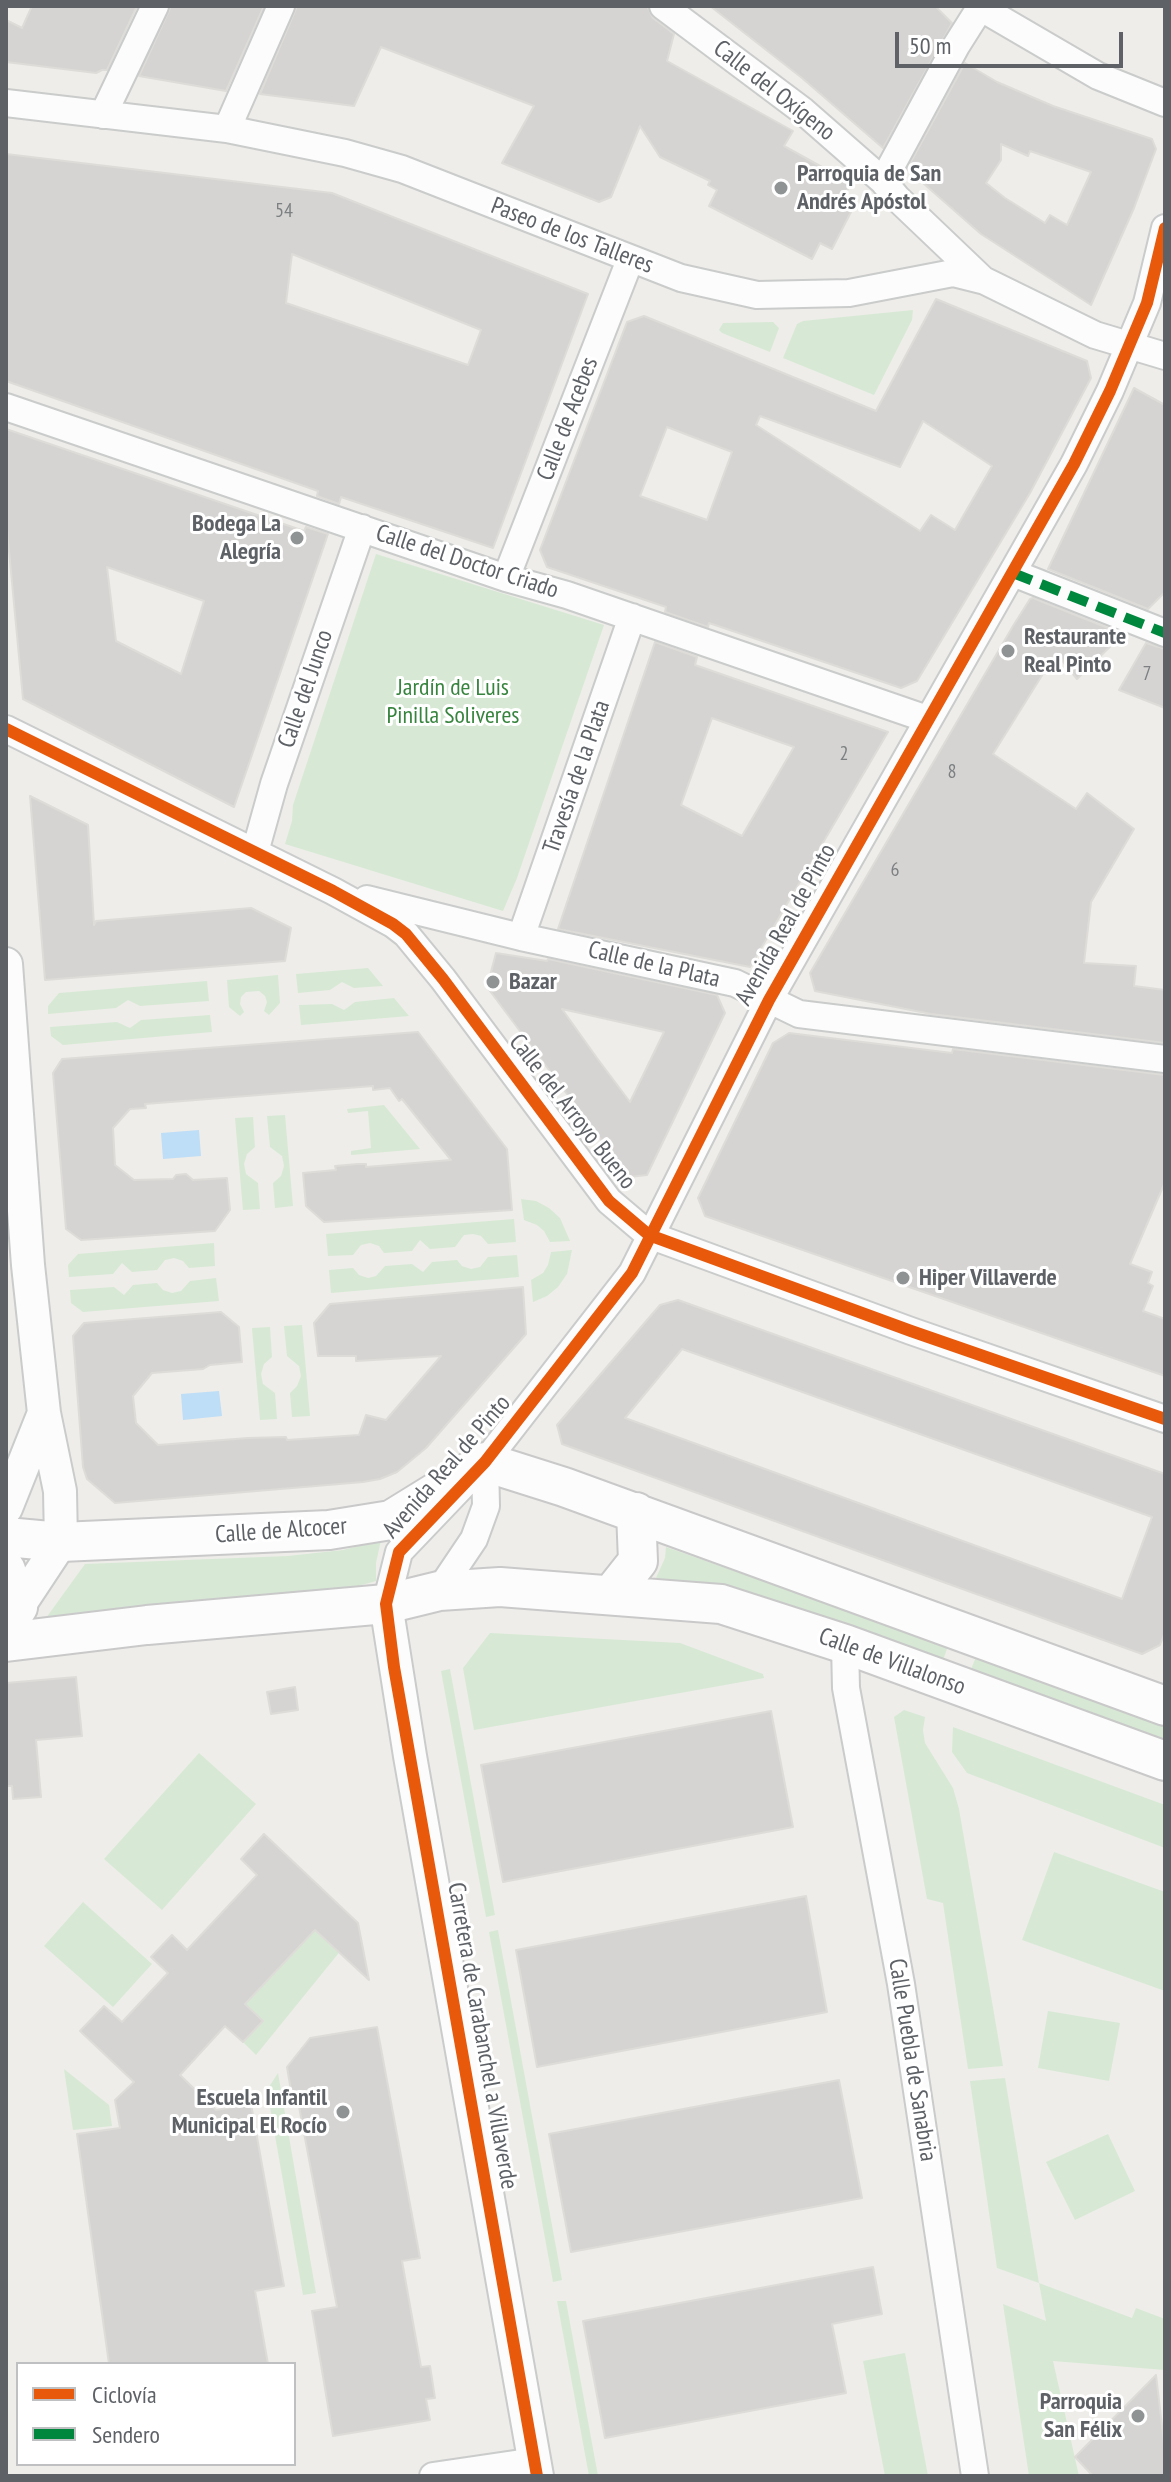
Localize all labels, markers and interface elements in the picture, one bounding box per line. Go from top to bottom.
scale bar [899,16,1127,66]
text: 50 m [909,30,951,61]
street label: Calle del Oxígeno [707,35,841,147]
place label: Parroquia de San Andrés Apóstol [797,160,941,216]
marker: Parroquia de San Andrés Apóstol [772,179,790,197]
street label: Paseo de los Talleres [487,192,657,280]
house number: 54 [275,199,293,223]
street label: Calle de Acebes [531,353,605,485]
place label: Bodega La Alegría [192,510,281,566]
street label: Calle del Doctor Criado [372,519,562,605]
marker: Bodega La Alegría [288,529,306,547]
place label: Restaurante Real Pinto [1024,623,1126,679]
street label: Calle del Junco [272,626,340,752]
marker: Restaurante Real Pinto [999,642,1017,660]
house number: 7 [1143,662,1151,686]
park label: Jardín de Luis Pinilla Soliveres [387,674,519,730]
street label: Travesía de la Plata [537,697,617,857]
house number: 2 [840,742,848,766]
house number: 8 [948,760,956,784]
street label: Avenida Real de Pinto [730,839,842,1011]
house number: 6 [891,858,899,882]
street label: Calle de la Plata [585,936,723,994]
place label: Bazar [509,968,557,996]
marker: Bazar [484,973,502,991]
street label: Calle del Arroyo Bueno [502,1029,642,1195]
place label: Hiper Villaverde [919,1264,1057,1292]
marker: Hiper Villaverde [894,1269,912,1287]
street label: Avenida Real de Pinto [377,1390,517,1544]
street label: Calle de Alcocer [214,1512,348,1550]
street label: Calle de Villalonso [815,1622,969,1702]
street label: Carretera de Carabanchel a Villaverde [441,1880,523,2192]
street label: Calle Puebla de Sanabria [882,1957,942,2163]
place label: Escuela Infantil Municipal El Rocío [172,2084,327,2140]
marker: Escuela Infantil Municipal El Rocío [334,2103,352,2121]
legend [16,2362,296,2466]
text: Ciclovía [92,2379,157,2410]
place label: Parroquia San Félix [1040,2388,1122,2444]
marker: Parroquia San Félix [1129,2407,1147,2425]
text: Sendero [92,2419,160,2450]

